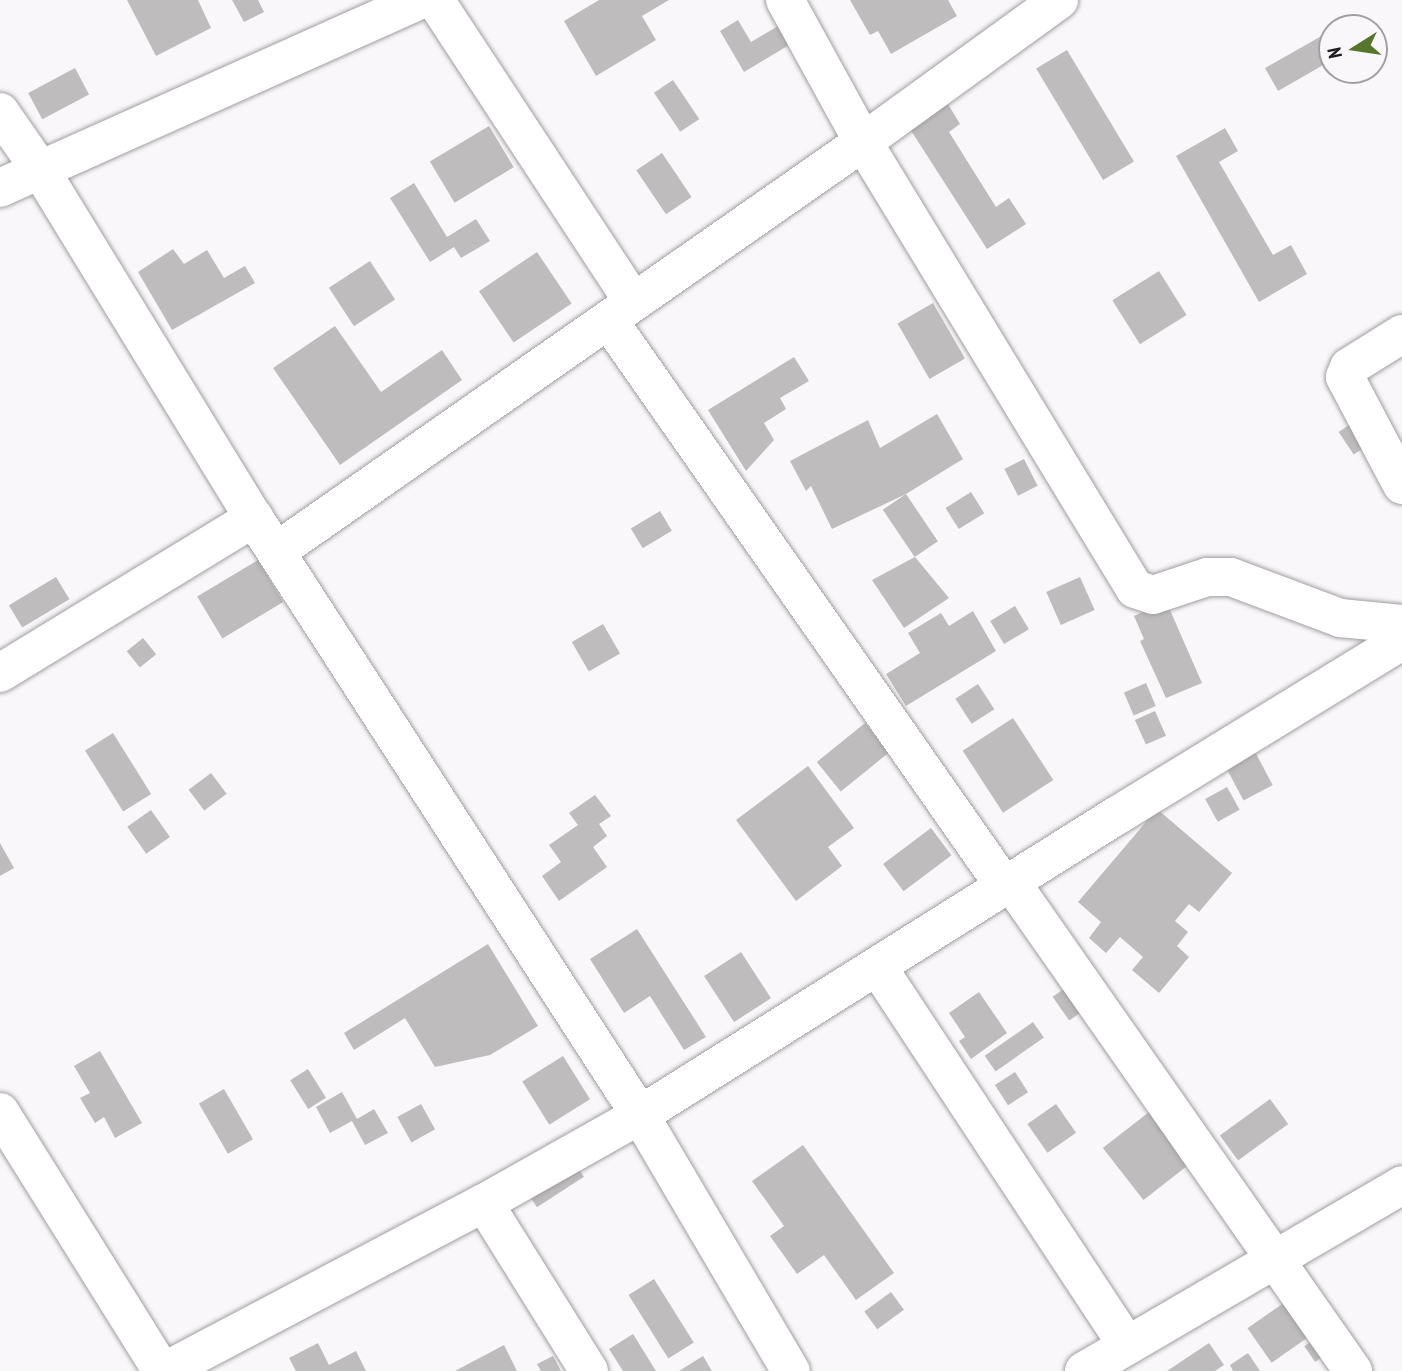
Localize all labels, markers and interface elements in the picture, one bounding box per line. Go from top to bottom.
north arrow [1318,14,1388,84]
text: N [1322,45,1347,60]

